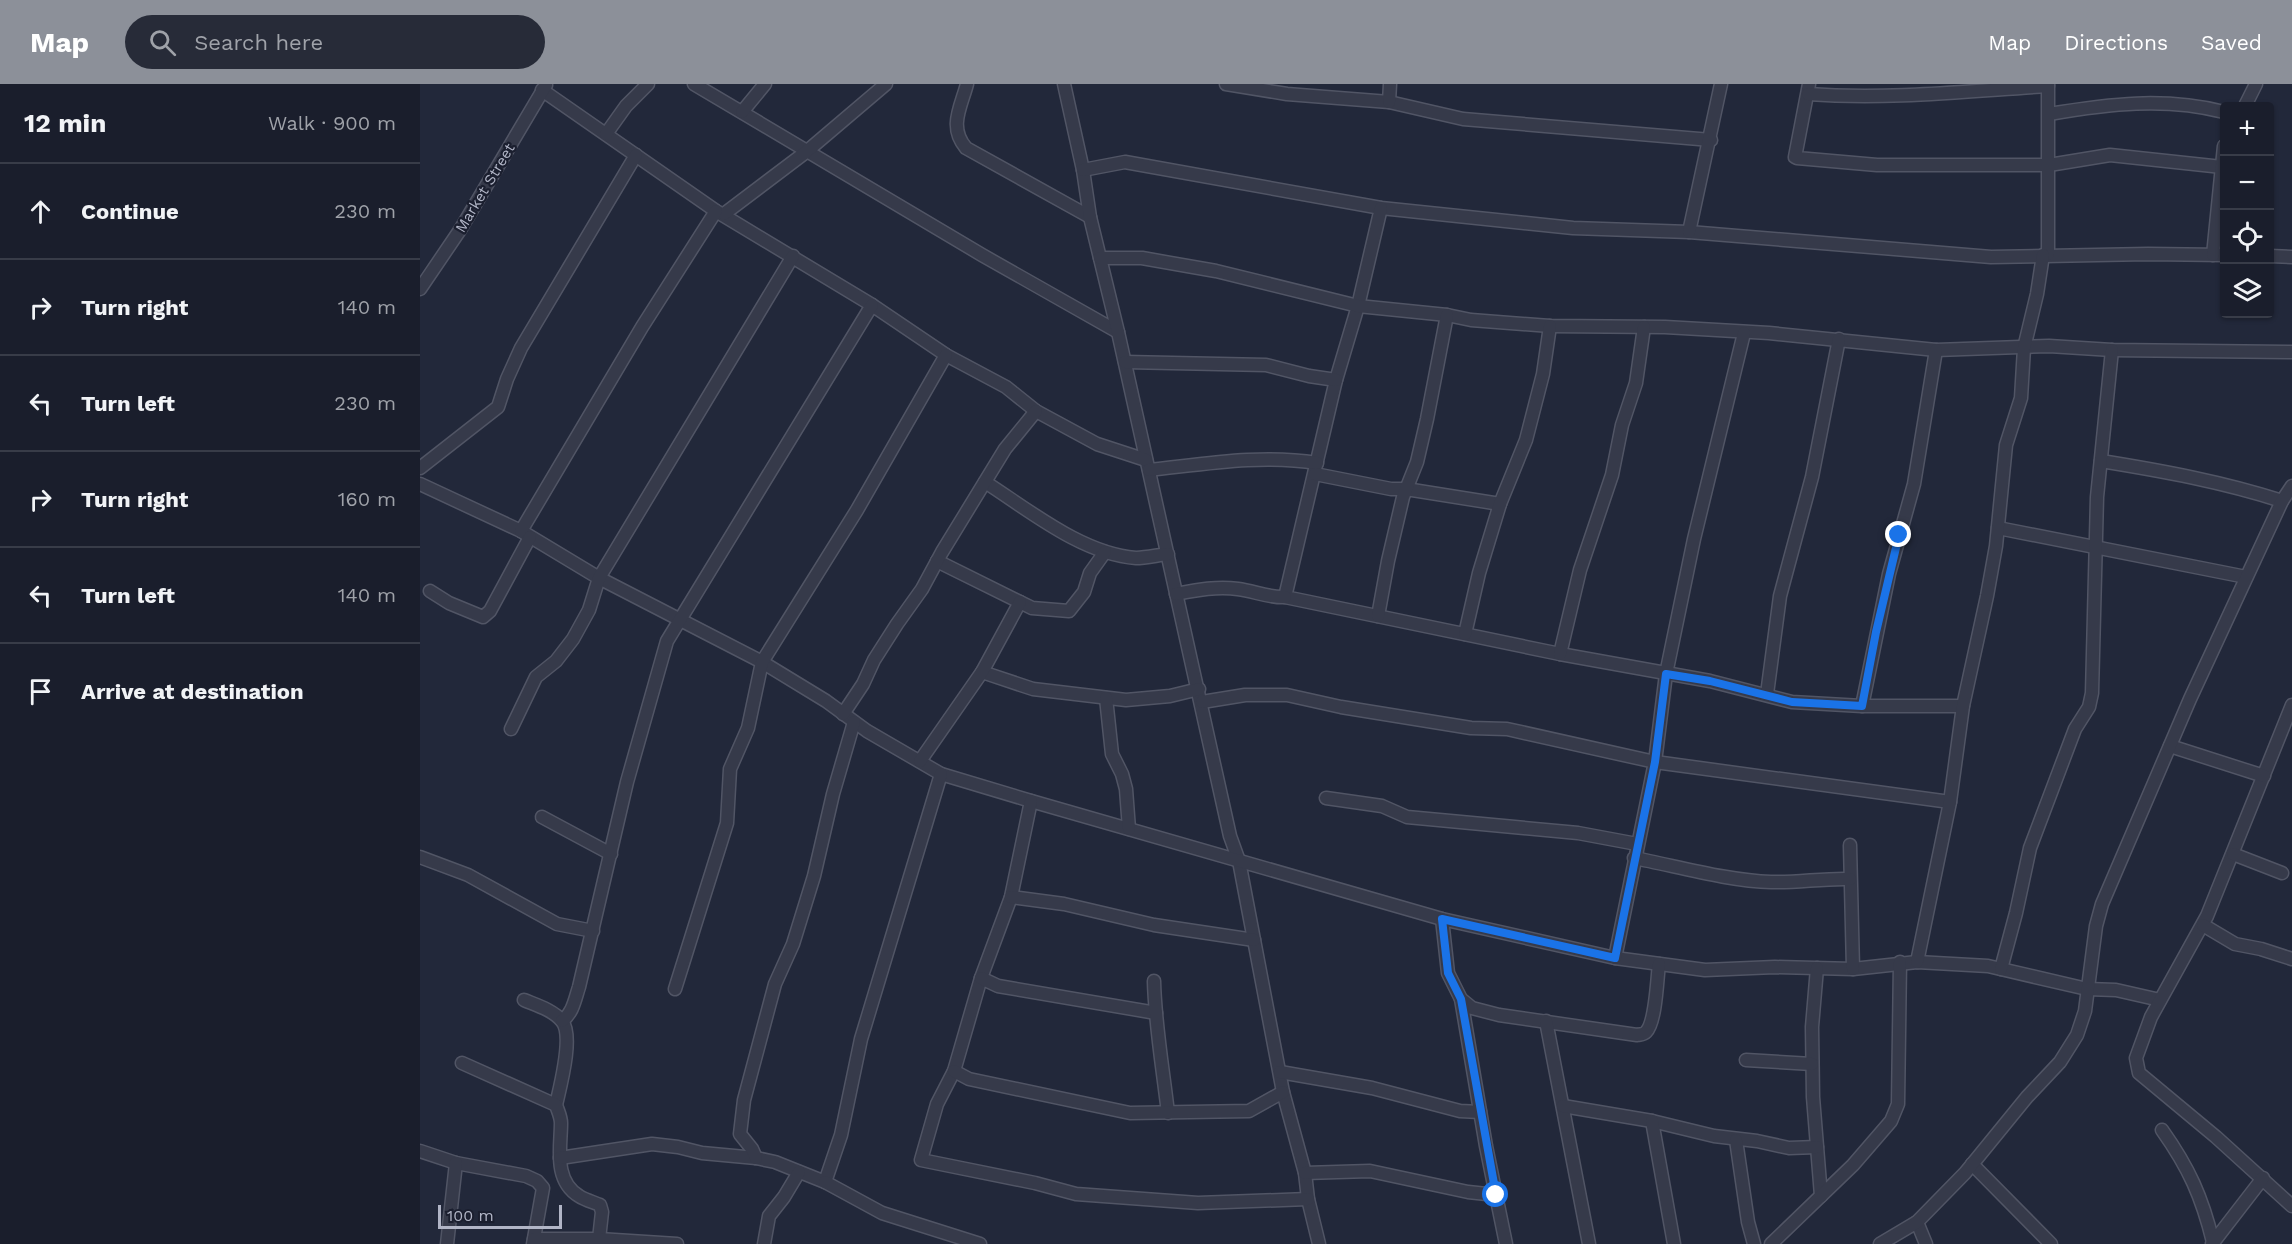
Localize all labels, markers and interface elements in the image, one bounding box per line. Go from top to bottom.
search box [125,15,545,69]
text: Map [30,26,89,59]
icon: search [146,26,179,59]
text: Search here [194,30,323,55]
text: Map [1988,30,2031,55]
text: Directions [2064,30,2168,55]
text: Saved [2201,30,2262,55]
map controls [2220,102,2274,318]
button: + [2220,102,2274,156]
text: 12 min [24,108,106,138]
text: Walk · 900 m [268,111,396,135]
street label: Market Street [451,140,519,236]
button: − [2220,156,2274,210]
icon: ahead [24,195,57,228]
text: Continue [81,199,179,224]
text: 230 m [334,199,396,223]
button: locate [2220,210,2274,264]
button: layers [2220,264,2274,318]
icon: right [24,291,57,324]
text: Turn right [81,295,188,320]
text: 140 m [338,295,396,319]
icon: left [24,387,57,420]
text: Turn left [81,391,175,416]
text: 230 m [334,391,396,415]
icon: right [24,483,57,516]
text: Turn right [81,487,188,512]
text: 160 m [338,487,396,511]
route end [1885,521,1911,547]
icon: left [24,579,57,612]
text: Turn left [81,583,175,608]
text: 140 m [338,583,396,607]
icon: arrive [24,675,57,708]
text: Arrive at destination [81,679,304,704]
route start [1482,1181,1508,1207]
scale bar [438,1202,562,1230]
text: 100 m [447,1206,494,1225]

